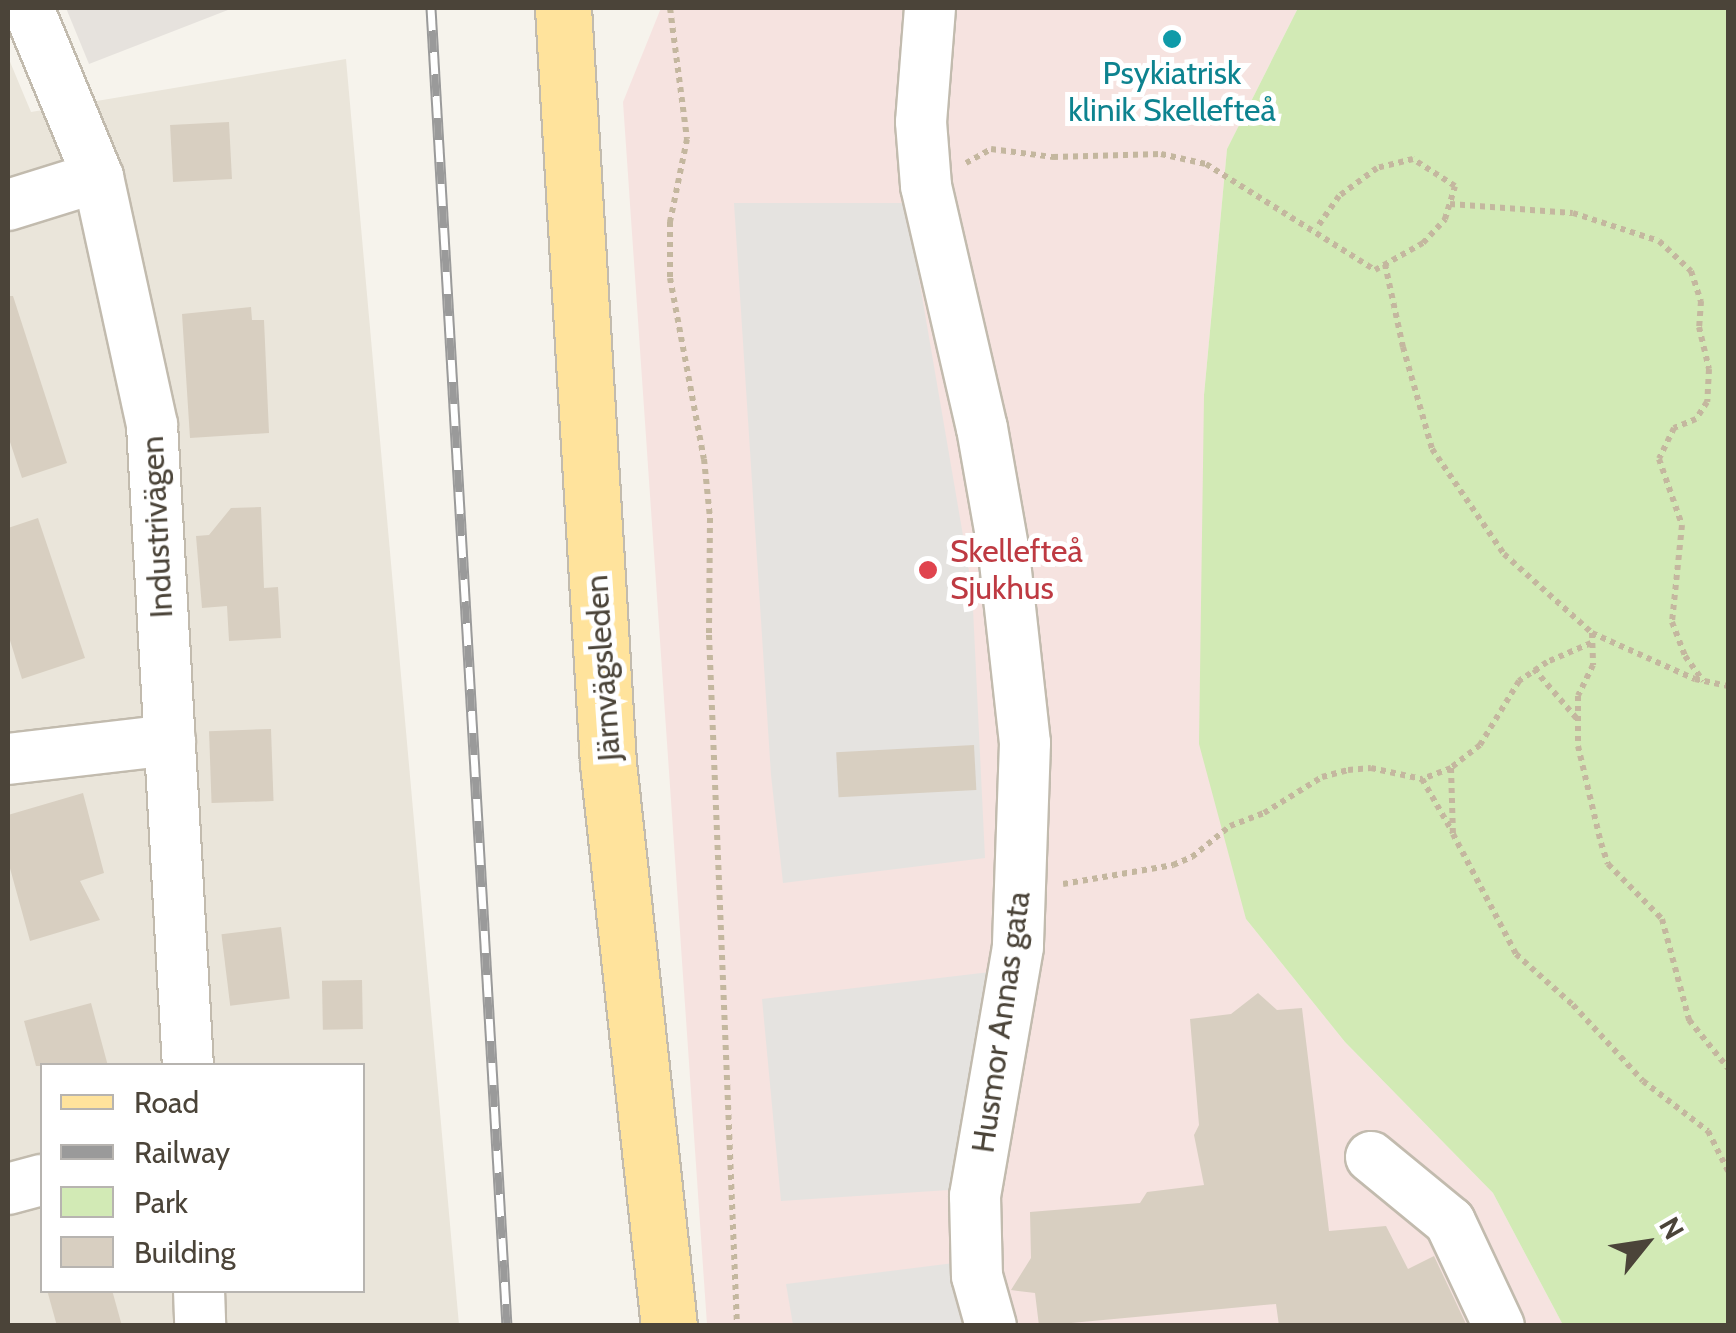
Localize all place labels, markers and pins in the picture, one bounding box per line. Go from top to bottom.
marker: Psykiatrisk klinik Skellefteå [1161,28,1183,50]
place label: Psykiatrisk klinik Skellefteå [1068,55,1276,130]
place label: Skellefteå Sjukhus [950,533,1083,608]
marker: Skellefteå Sjukhus [915,557,941,583]

